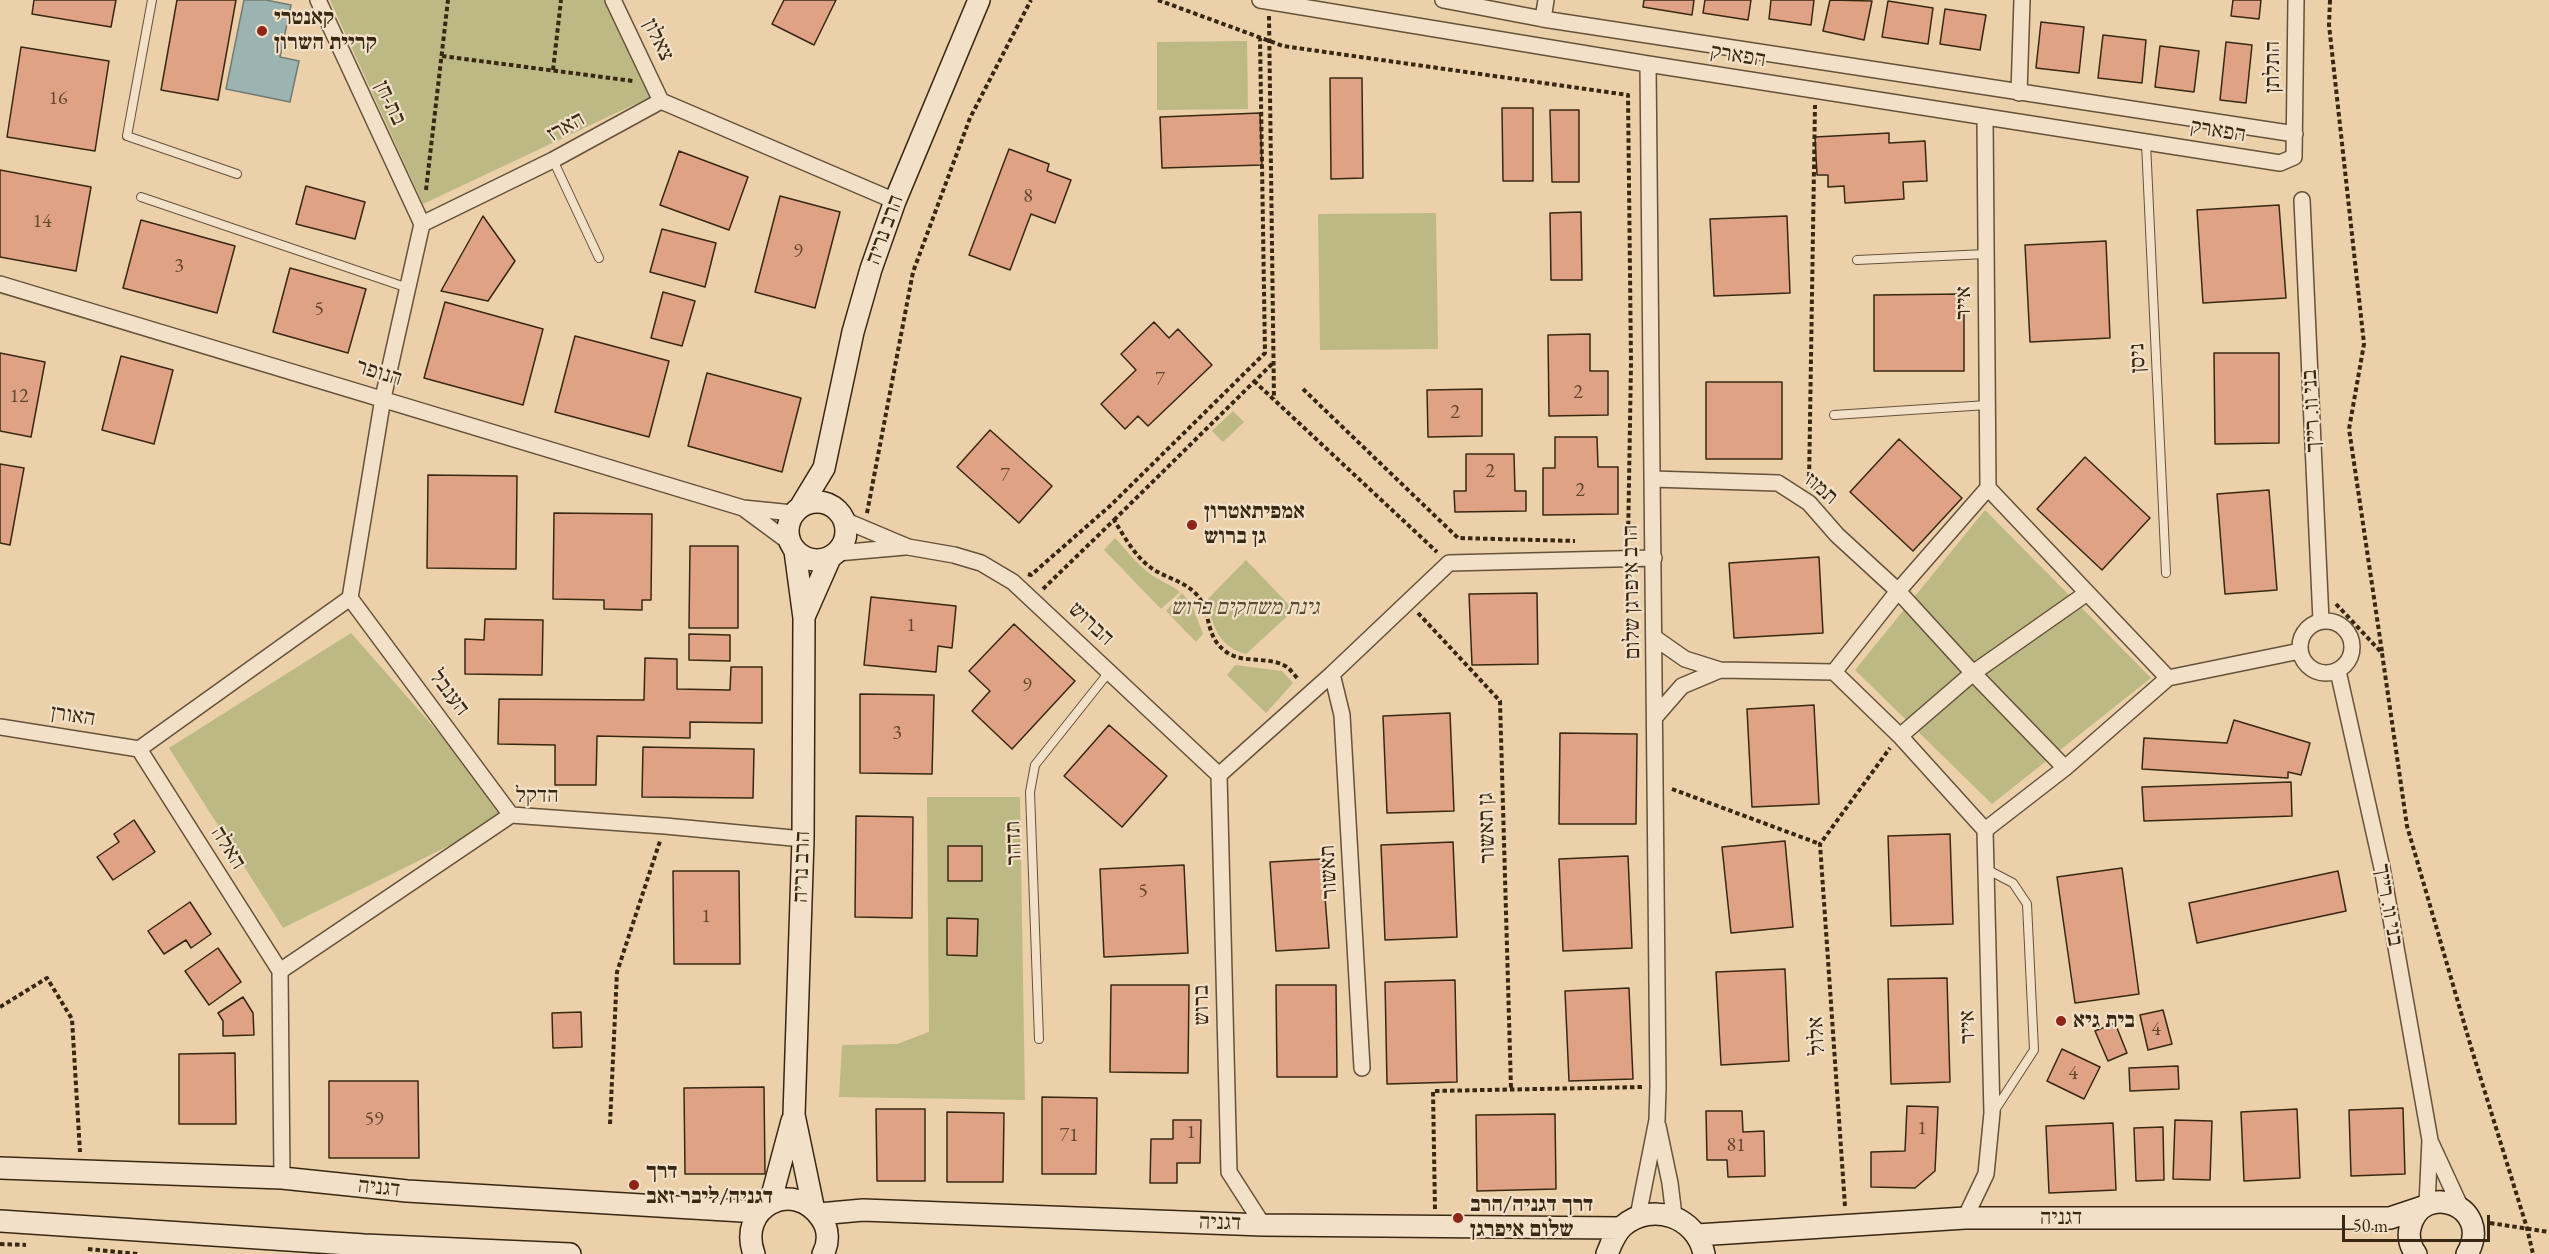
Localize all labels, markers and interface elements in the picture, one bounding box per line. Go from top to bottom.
place label: קאנטרי קריית השרון [274,5,377,56]
street label: צאלון [637,15,679,65]
marker: קאנטרי קריית השרון [255,24,269,38]
street label: הפארק [1708,39,1768,73]
street label: התלתן [2260,41,2286,93]
street label: בת-חן [368,77,412,129]
house number: 16 [48,87,68,111]
street label: הארז [543,106,589,148]
street label: הפארק [2188,114,2248,148]
house number: 8 [1023,185,1033,209]
street label: הרב נריה [860,192,910,268]
house number: 14 [32,210,52,234]
house number: 9 [793,240,803,264]
house number: 3 [174,255,184,279]
street label: אייר [1951,286,1977,320]
house number: 5 [314,298,324,322]
street label: ניסן [2124,343,2152,373]
street label: הנופר [353,354,405,392]
house number: 7 [1155,368,1165,392]
street label: בני וו. רייך [2297,369,2327,453]
house number: 2 [1573,381,1583,405]
house number: 12 [9,385,29,409]
house number: 2 [1450,401,1460,425]
house number: 2 [1485,460,1495,484]
house number: 7 [1000,464,1010,488]
street label: תמוז [1799,467,1843,511]
house number: 2 [1575,479,1585,503]
place label: אמפיתאטרון גן ברוש [1204,499,1305,550]
marker: אמפיתאטרון גן ברוש [1185,518,1199,532]
street label: הרב איפרגן שלום [1618,524,1646,660]
park label: גינת משחקים ברוש [1171,595,1319,621]
street label: הברוש [1063,597,1119,651]
house number: 1 [906,614,916,638]
street label: הענבל [423,665,475,721]
house number: 9 [1022,674,1032,698]
street label: האורן [49,699,97,733]
house number: 3 [892,722,902,746]
street label: הדקל [515,783,559,809]
street label: גן תאשור [1473,792,1501,864]
street label: תדהר [1000,820,1028,866]
street label: האלה [205,822,251,874]
street label: הרב נריה [788,830,816,904]
street label: תאשור [1314,844,1344,900]
street label: בני וו. רייך [2368,862,2408,948]
house number: 5 [1138,880,1148,904]
house number: 1 [701,905,711,929]
street label: ברוש [1188,984,1216,1026]
place label: בית גיא [2073,1008,2135,1034]
street label: אייר [1954,1010,1982,1044]
marker: בית גיא [2054,1014,2068,1028]
street label: אלול [1802,1016,1832,1056]
house number: 4 [2151,1018,2161,1042]
house number: 4 [2068,1062,2078,1086]
house number: 59 [364,1108,384,1132]
house number: 1 [1917,1117,1927,1141]
house number: 1 [1186,1121,1196,1145]
house number: 71 [1059,1124,1079,1148]
house number: 81 [1726,1134,1746,1158]
place label: דרך דגניה/ליבר זאב [646,1159,773,1210]
street label: דגניה [357,1173,401,1203]
marker: דרך דגניה/ליבר זאב [627,1178,641,1192]
place label: דרך דגניה/הרב שלום איפרגן [1470,1192,1593,1244]
scale bar [2345,1203,2494,1241]
street label: דגניה [2040,1205,2082,1231]
street label: דגניה [1198,1209,1242,1237]
marker: דרך דגניה/הרב שלום איפרגן [1451,1211,1465,1225]
text: 50 m [2353,1214,2388,1237]

